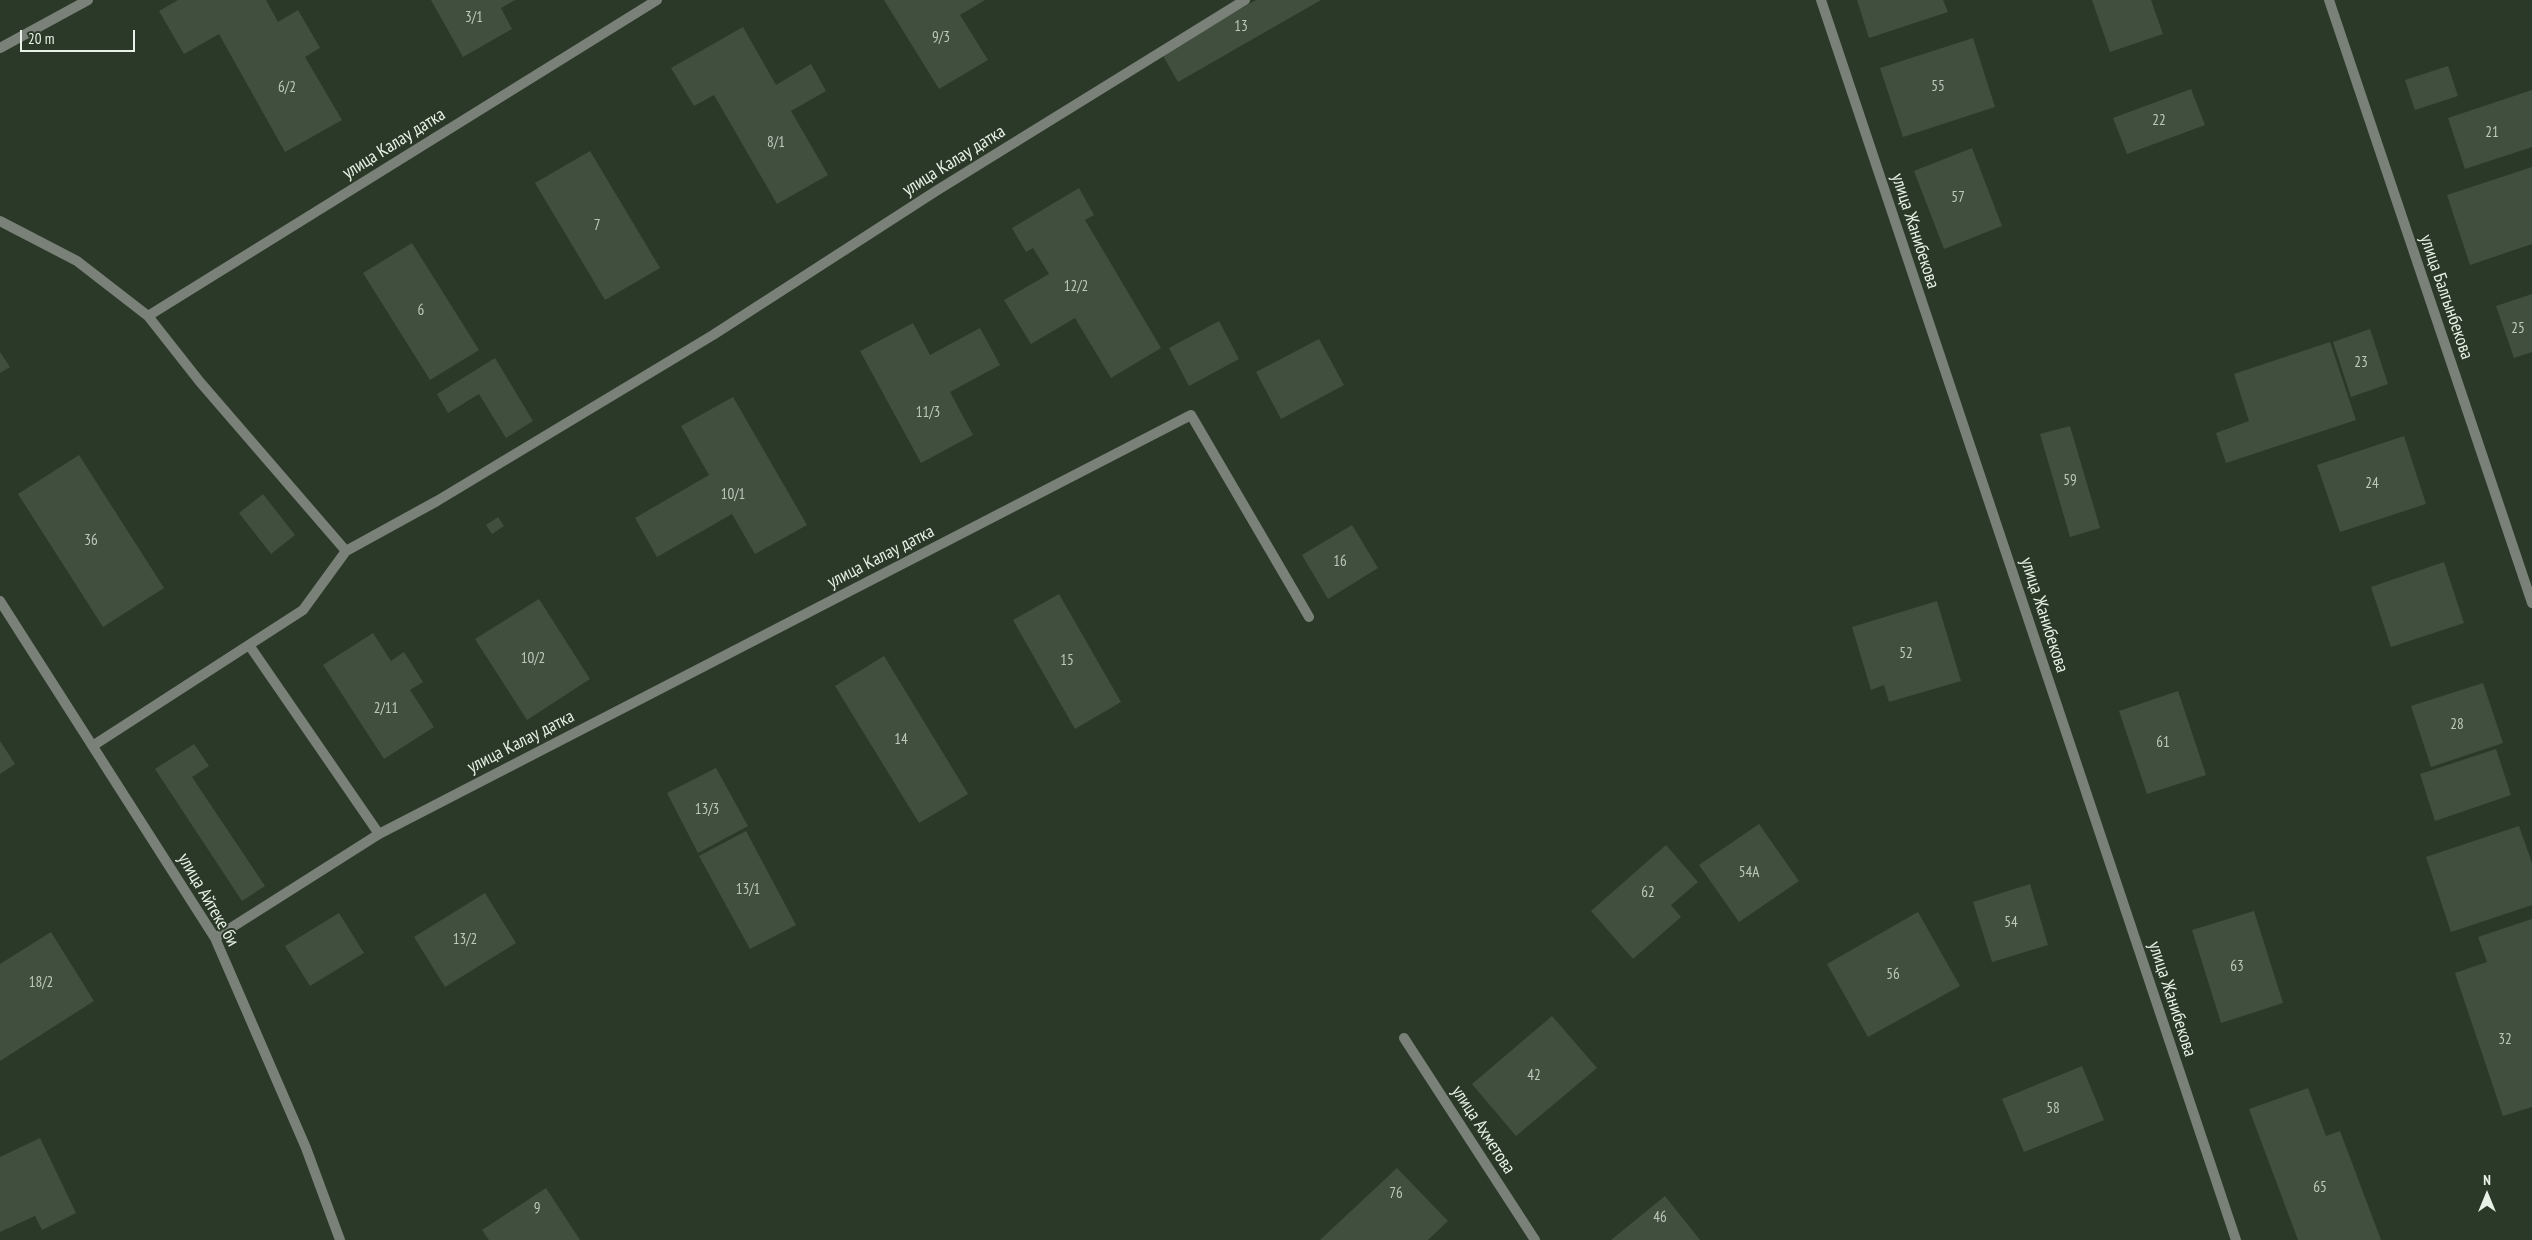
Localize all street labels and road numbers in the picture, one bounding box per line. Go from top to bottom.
street label: улица Калау датка [339,104,449,184]
street label: улица Калау датка [899,121,1009,201]
street label: улица Жанибекова [1886,171,1944,291]
street label: улица Балгынбекова [2415,232,2477,362]
street label: улица Калау датка [824,521,938,593]
street label: улица Жанибекова [2015,555,2073,675]
street label: улица Калау датка [464,706,578,778]
street label: улица Айтеке би [173,850,243,950]
street label: улица Жанибекова [2143,939,2201,1059]
street label: улица Ахметова [1446,1082,1520,1178]

